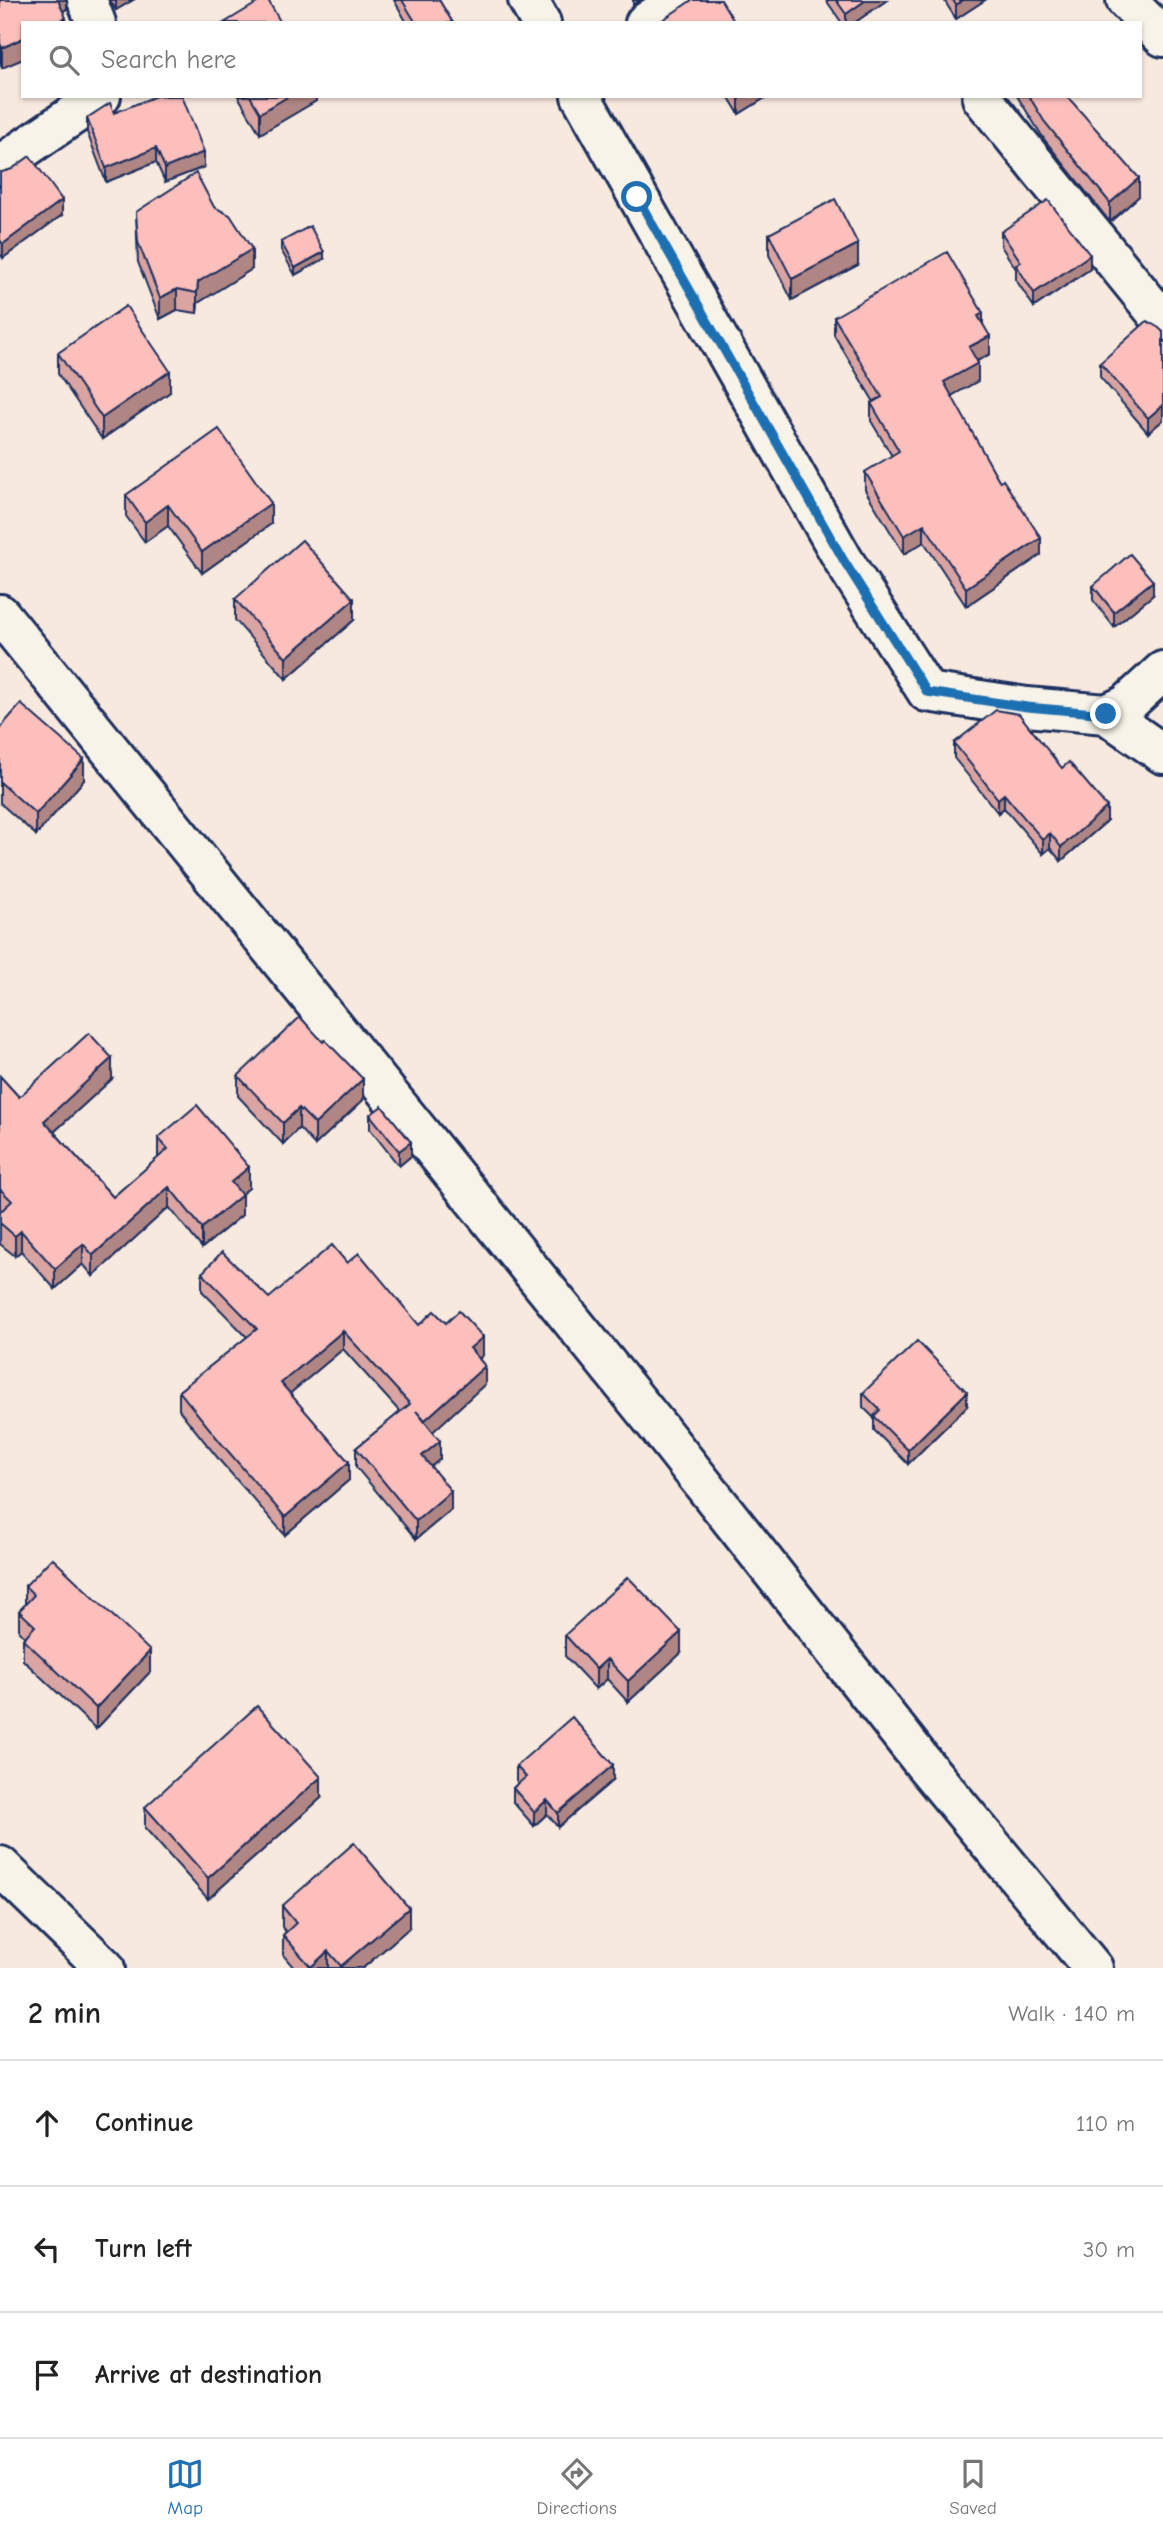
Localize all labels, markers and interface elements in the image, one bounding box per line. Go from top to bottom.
search box [21,21,1142,98]
icon: search [45,41,83,79]
text: Search here [101,45,236,75]
route start [621,181,652,212]
route end [1090,698,1121,729]
text: 2 min [28,1996,101,2031]
text: Walk · 140 m [1008,2000,1135,2027]
icon: ahead [28,2104,66,2142]
text: Continue [95,2108,193,2138]
text: 110 m [1076,2110,1135,2137]
icon: left [28,2230,66,2268]
text: Turn left [95,2234,192,2264]
text: 30 m [1083,2236,1135,2263]
icon: arrive [28,2356,66,2394]
text: Arrive at destination [95,2360,322,2390]
tab: Map [166,2455,204,2519]
tab: Directions [537,2455,617,2519]
tab: Saved [949,2455,997,2519]

